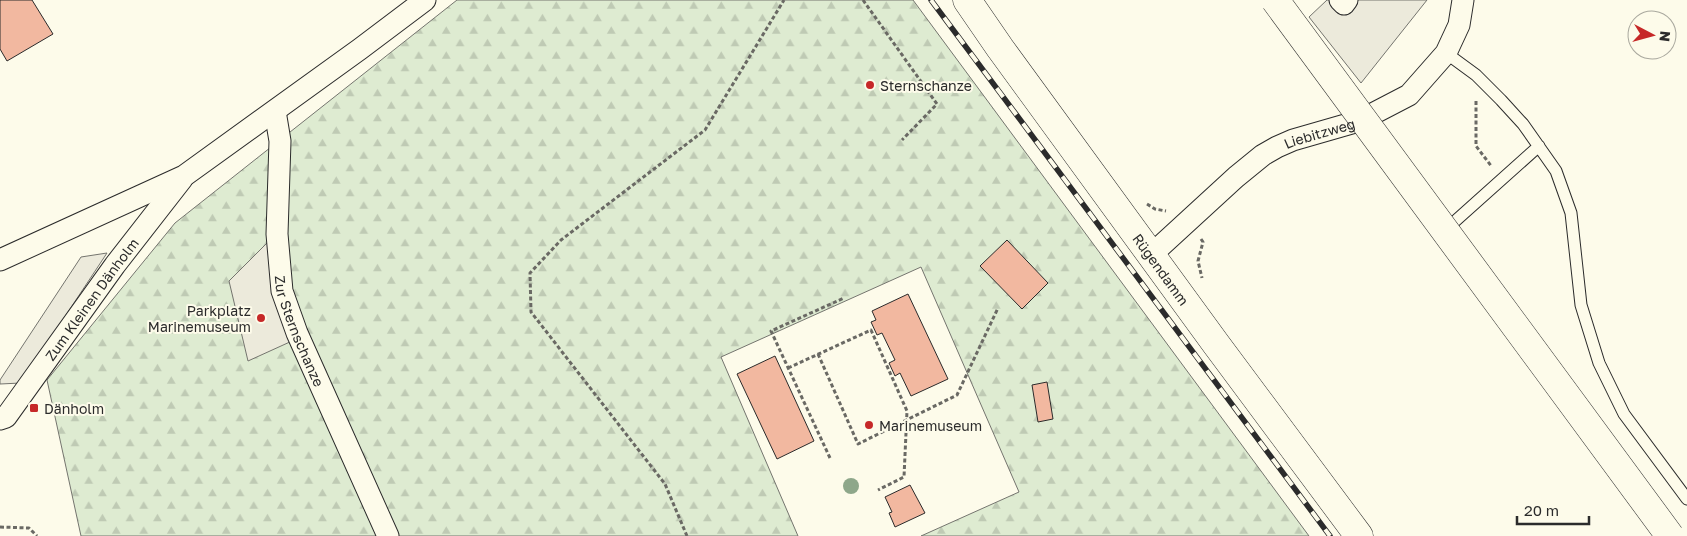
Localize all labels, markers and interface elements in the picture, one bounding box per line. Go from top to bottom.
north arrow [1627,10,1677,60]
text: N [1656,30,1674,43]
place label: Sternschanze [880,77,972,94]
marker: Sternschanze [864,79,876,91]
street label: Liebitzweg [1281,114,1357,152]
street label: Rügendamm [1130,230,1193,308]
street label: Zum Kleinen Dänholm [41,234,142,363]
street label: Zur Sternschanze [272,275,328,389]
place label: Parkplatz Marinemuseum [148,302,251,335]
marker: Parkplatz Marinemuseum [255,312,267,324]
place label: Dänholm [44,400,104,417]
marker: Dänholm [28,402,40,414]
place label: Marinemuseum [879,417,982,434]
marker: Marinemuseum [863,419,875,431]
scale bar [1517,494,1590,526]
text: 20 m [1524,501,1559,519]

